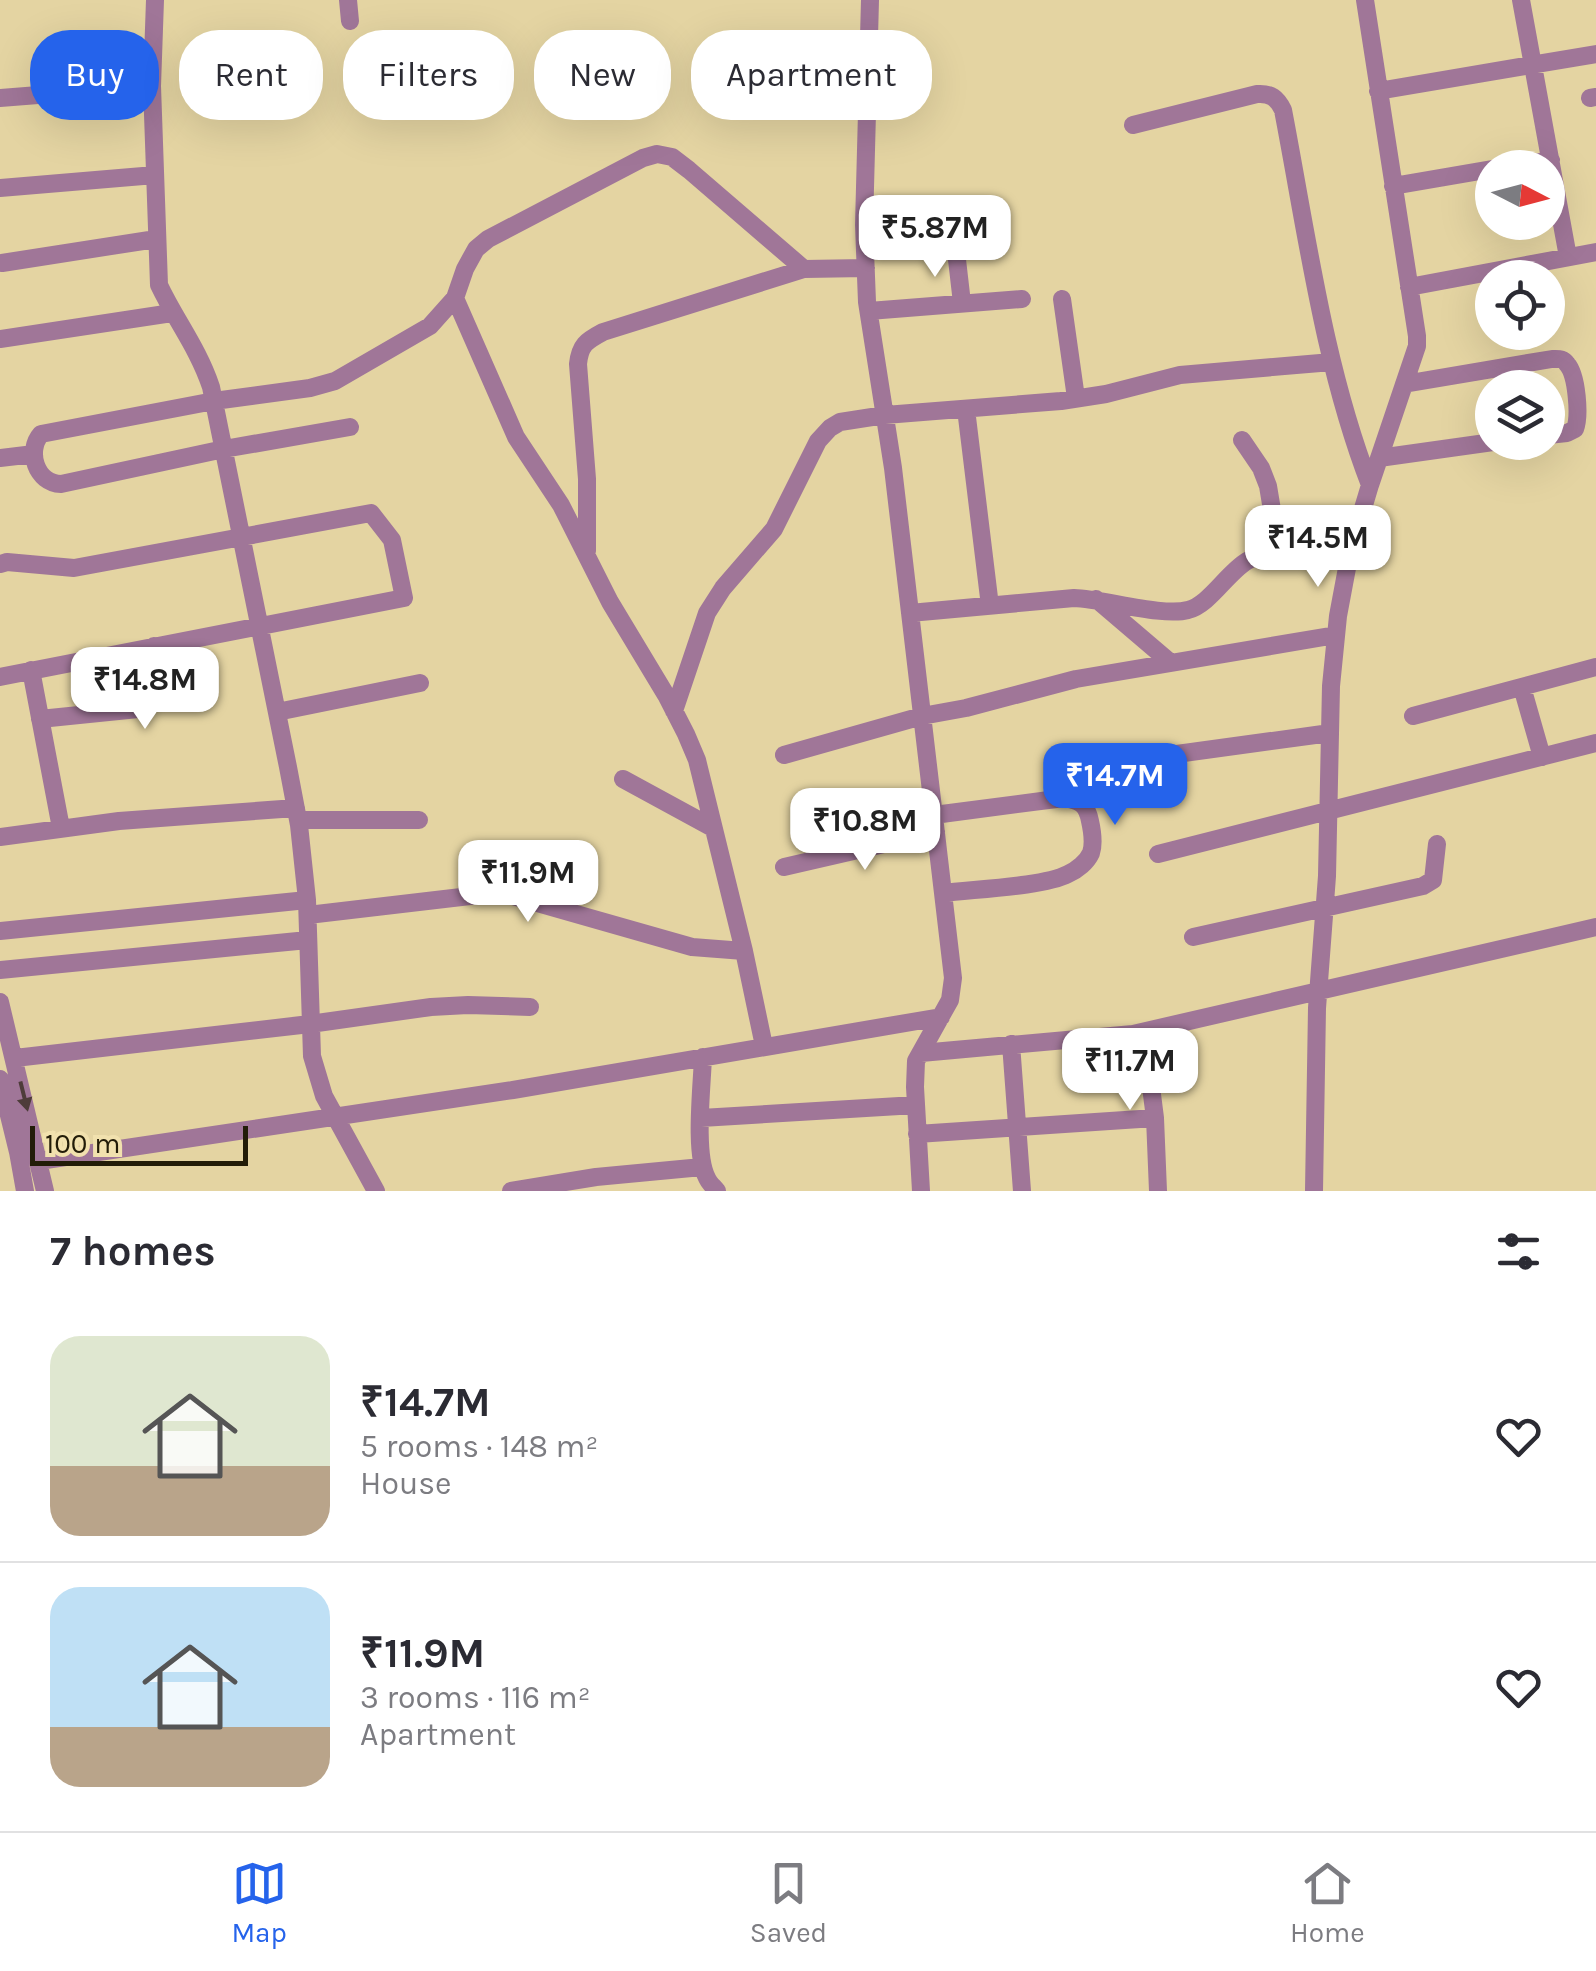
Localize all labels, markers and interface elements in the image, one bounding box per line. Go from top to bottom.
chip: Buy [30,30,159,120]
chip: Rent [179,30,323,120]
chip: Filters [343,30,514,120]
chip: New [534,30,671,120]
chip: Apartment [691,30,932,120]
north arrow [1475,150,1565,240]
map controls [1475,150,1565,460]
pin: ₹5.87M [854,195,1016,280]
text: ₹5.87M [881,209,989,246]
button: locate [1475,260,1565,350]
button: layers [1475,370,1565,460]
pin: ₹14.5M [1237,505,1399,590]
text: ₹14.5M [1267,519,1369,556]
pin: ₹14.8M [64,647,226,732]
text: ₹14.8M [93,661,197,698]
pin: ₹14.7M [1034,743,1196,828]
text: ₹14.7M [1065,757,1165,794]
pin: ₹10.8M [784,788,946,873]
text: ₹10.8M [812,802,918,839]
pin: ₹11.9M [447,840,609,925]
text: ₹11.9M [480,854,576,891]
pin: ₹11.7M [1049,1028,1211,1113]
text: ₹11.7M [1084,1042,1176,1079]
one-way arrow [17,1081,32,1112]
scale bar [30,1121,248,1166]
text: 100 m [45,1127,120,1160]
icon: filters [1491,1224,1546,1279]
text: 7 homes [50,1226,216,1276]
icon: home [130,1376,250,1496]
text: ₹14.7M [360,1377,491,1427]
icon: heart [1491,1409,1546,1464]
text: 5 rooms · 148 m² [360,1428,598,1465]
text: House [360,1465,452,1502]
icon: home [130,1627,250,1747]
text: ₹11.9M [360,1628,485,1678]
icon: heart [1491,1660,1546,1715]
text: 3 rooms · 116 m² [360,1679,591,1716]
text: Apartment [360,1716,516,1753]
tab: Map [231,1856,287,1949]
tab: Saved [750,1856,827,1949]
tab: Home [1290,1856,1365,1949]

